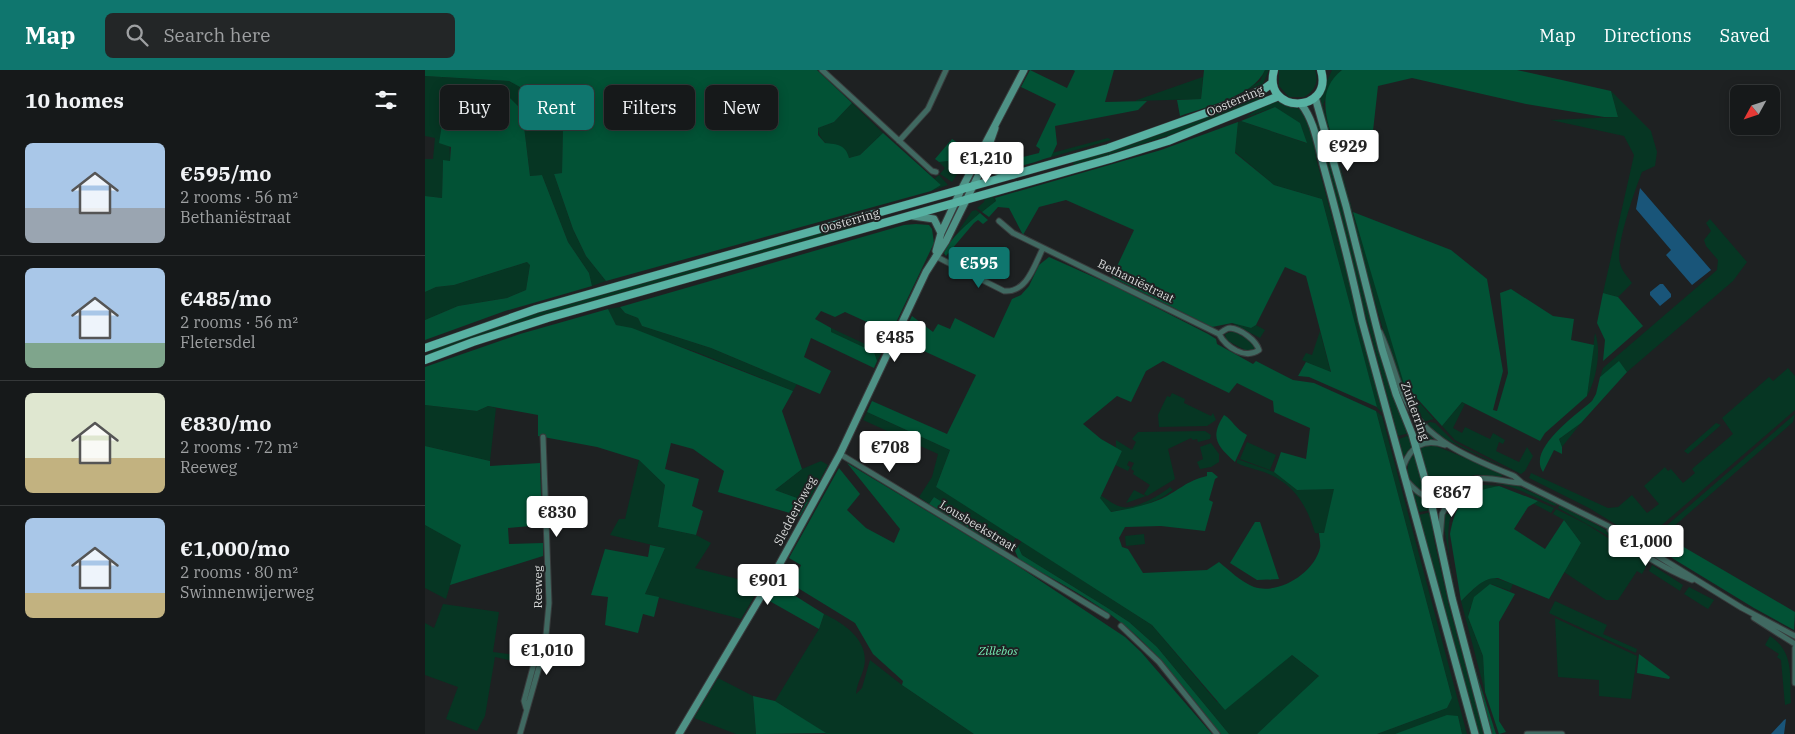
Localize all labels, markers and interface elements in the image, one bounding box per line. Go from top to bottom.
search box [105,13,455,58]
text: Map [25,19,75,51]
icon: search [123,21,151,49]
text: Search here [163,23,270,47]
text: Map [1539,24,1576,47]
text: Directions [1604,24,1692,47]
text: Saved [1720,24,1770,47]
street label: Oosterring [1204,82,1266,119]
chip: Buy [440,85,509,130]
chip: Rent [519,85,594,130]
chip: Filters [604,85,695,130]
chip: New [705,85,778,130]
north arrow [1730,85,1780,135]
map controls [1730,85,1780,135]
text: 10 homes [25,86,124,114]
icon: filters [372,86,400,114]
pin: €929 [1318,129,1378,172]
text: €929 [1329,136,1367,156]
pin: €1,210 [945,142,1027,184]
text: €1,210 [960,148,1012,168]
text: €595/mo [180,159,271,187]
icon: home [65,163,125,223]
text: 2 rooms · 56 m² [180,187,298,207]
street label: Oosterring [819,205,881,236]
text: Bethaniëstraat [180,207,291,227]
pin: €595 [949,246,1009,289]
text: €595 [960,253,998,273]
street label: Bethaniëstraat [1096,256,1177,306]
text: €485/mo [180,284,271,312]
icon: home [65,288,125,348]
text: 2 rooms · 56 m² [180,312,298,332]
pin: €485 [865,320,925,363]
text: €485 [876,327,914,347]
text: Fletersdel [180,332,256,352]
street label: Zuiderring [1398,380,1433,443]
text: €830/mo [180,409,271,437]
icon: home [65,413,125,473]
pin: €708 [860,430,920,473]
text: 2 rooms · 72 m² [180,437,298,457]
text: €708 [871,437,909,457]
text: Reeweg [180,457,237,477]
street label: Sledderloweg [770,473,819,548]
pin: €867 [1422,476,1482,518]
text: €867 [1433,482,1471,502]
pin: €830 [527,496,587,538]
street label: Lousbeekstraat [937,497,1019,554]
text: €830 [538,502,576,522]
pin: €1,000 [1605,524,1687,567]
text: €1,000 [1620,531,1672,551]
text: €1,000/mo [180,534,290,562]
icon: home [65,538,125,598]
text: 2 rooms · 80 m² [180,562,298,582]
pin: €901 [738,564,798,606]
street label: Reeweg [530,565,545,608]
text: €901 [749,570,787,590]
text: Swinnenwijerweg [180,582,314,602]
pin: €1,010 [506,634,588,676]
text: €1,010 [521,640,573,660]
park label: Zillebos [977,643,1018,658]

